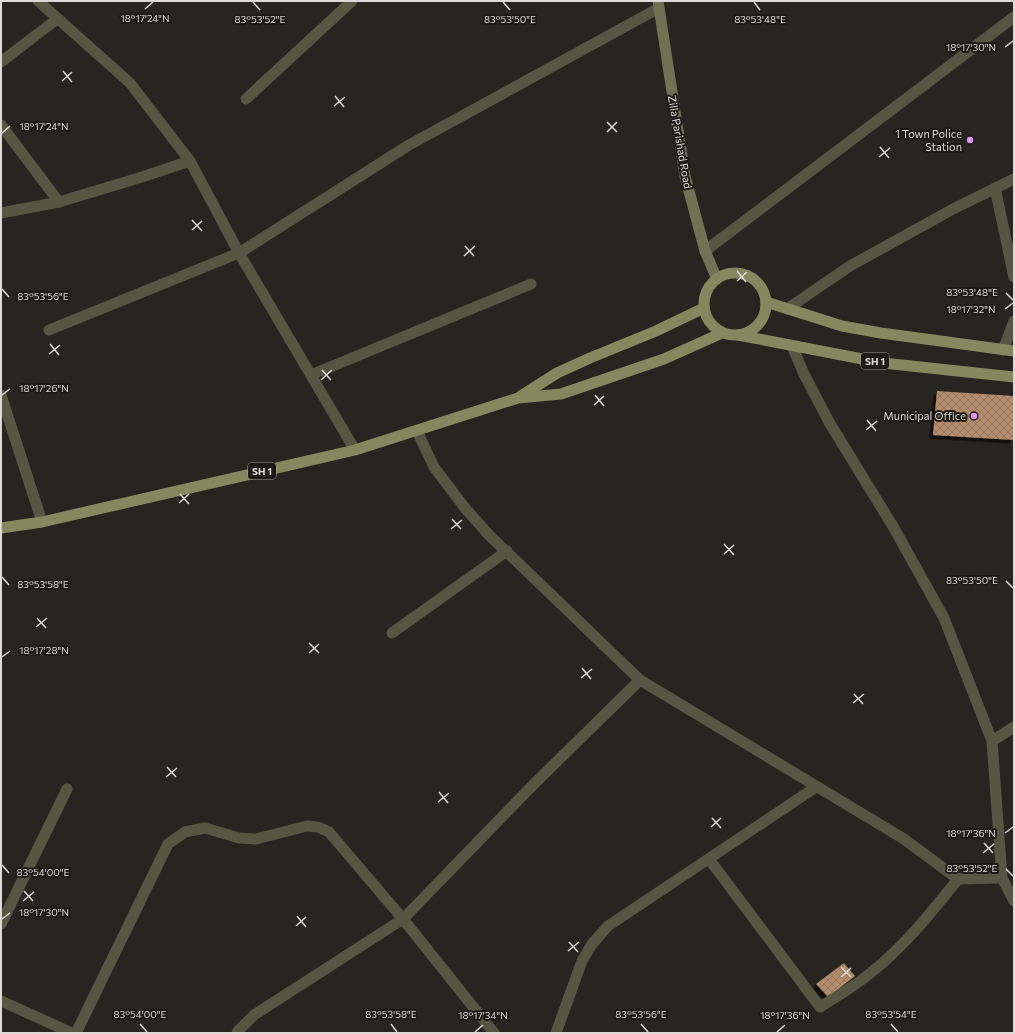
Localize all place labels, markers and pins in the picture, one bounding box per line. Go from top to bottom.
place label: 1 Town Police Station [895,127,962,153]
marker: 1 Town Police Station [965,135,975,145]
place label: Municipal Office [883,409,966,422]
marker: Municipal Office [969,411,979,421]

